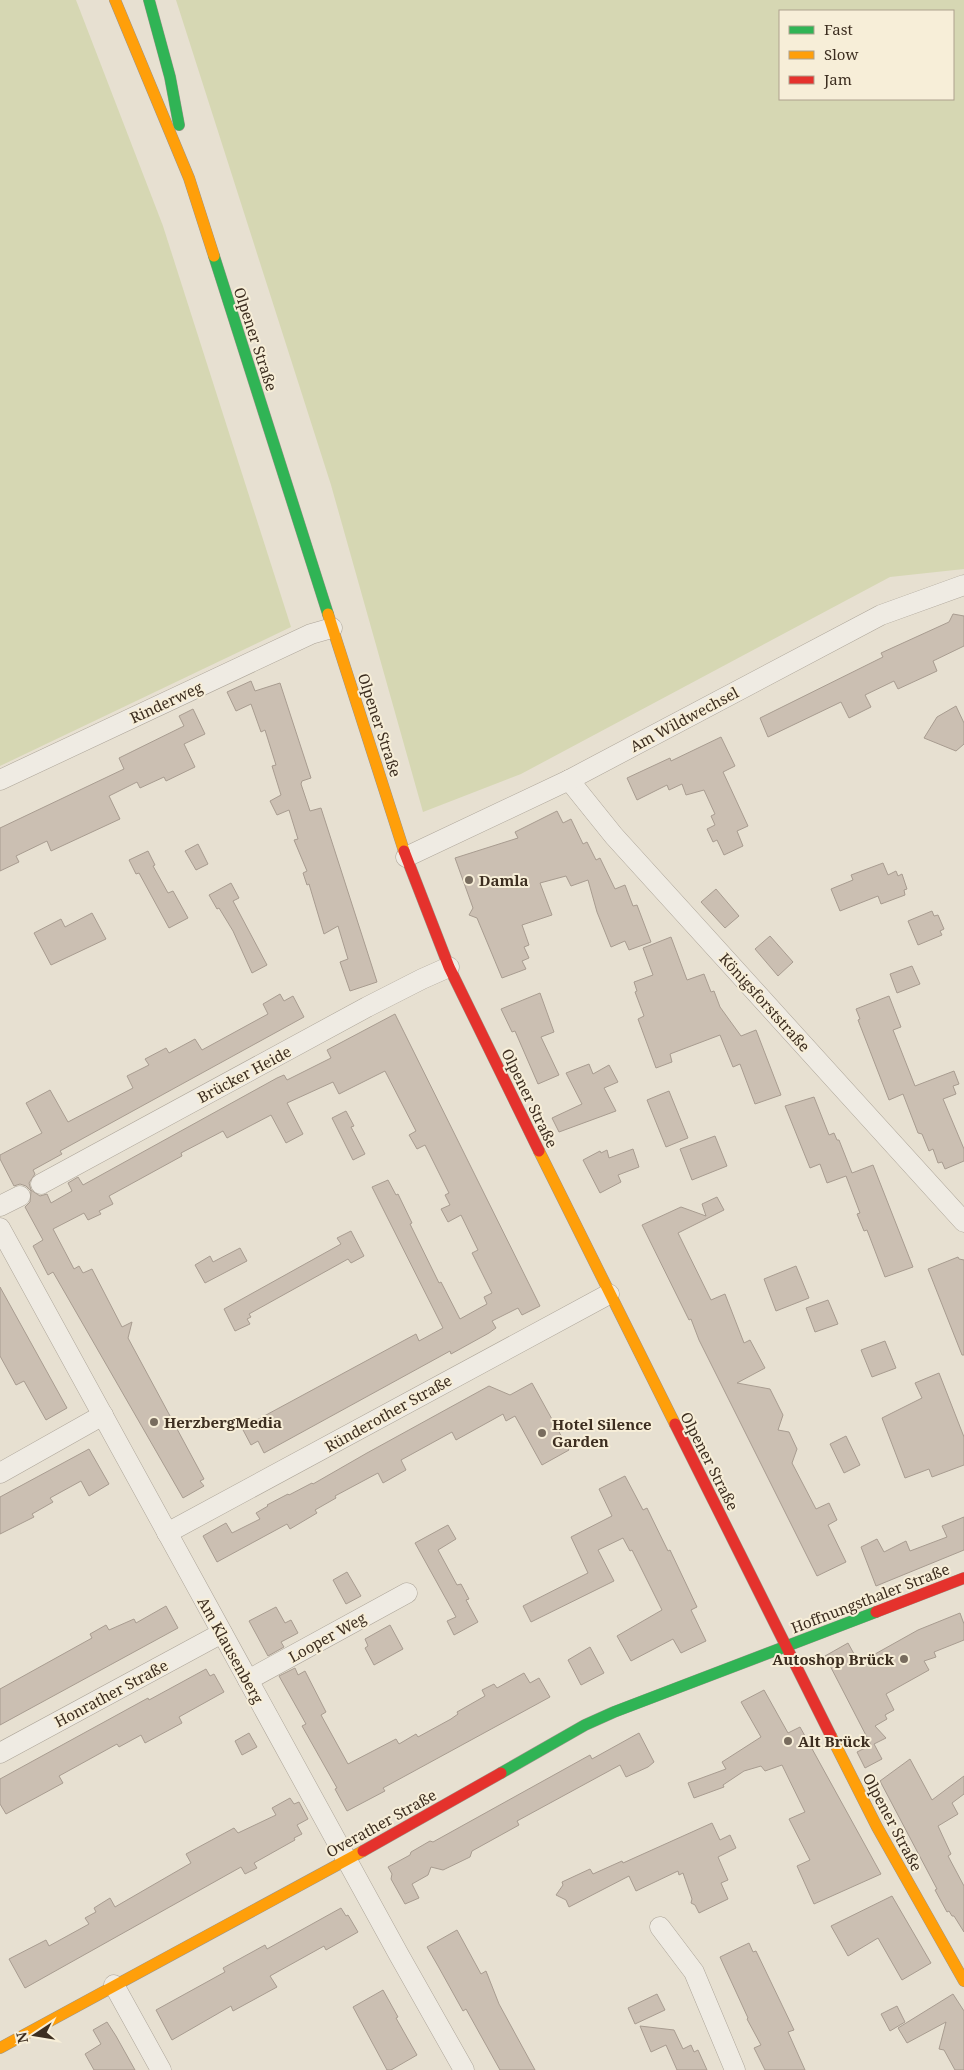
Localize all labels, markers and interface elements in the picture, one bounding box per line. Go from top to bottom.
legend [779,10,954,100]
text: Fast [824,19,853,39]
text: Slow [824,44,858,64]
text: Jam [823,69,852,89]
street label: Olpener Straße [230,285,282,393]
street label: Olpener Straße [354,671,406,779]
street label: Rinderweg [127,677,205,727]
street label: Am Wildwechsel [626,682,742,756]
place label: Damla [479,870,529,890]
marker: Damla [463,874,475,886]
street label: Königsforststraße [715,948,815,1056]
street label: Brücker Heide [194,1041,294,1107]
street label: Olpener Straße [497,1045,563,1151]
street label: Ründerother Straße [321,1370,455,1456]
street label: Olpener Straße [677,1408,743,1514]
place label: HerzbergMedia [164,1412,282,1432]
place label: Hotel Silence Garden [552,1414,652,1451]
marker: HerzbergMedia [148,1416,160,1428]
marker: Hotel Silence Garden [536,1427,548,1439]
street label: Hoffnungsthaler Straße [788,1559,952,1637]
street label: Am Klausenberg [194,1593,268,1707]
street label: Looper Weg [285,1607,369,1667]
place label: Autoshop Brück [772,1649,894,1669]
marker: Autoshop Brück [898,1653,910,1665]
street label: Honrather Straße [51,1655,171,1731]
place label: Alt Brück [798,1731,870,1751]
marker: Alt Brück [782,1735,794,1747]
street label: Olpener Straße [859,1770,927,1874]
street label: Overather Straße [322,1784,440,1862]
north arrow [10,2010,60,2060]
text: N [11,2030,32,2045]

